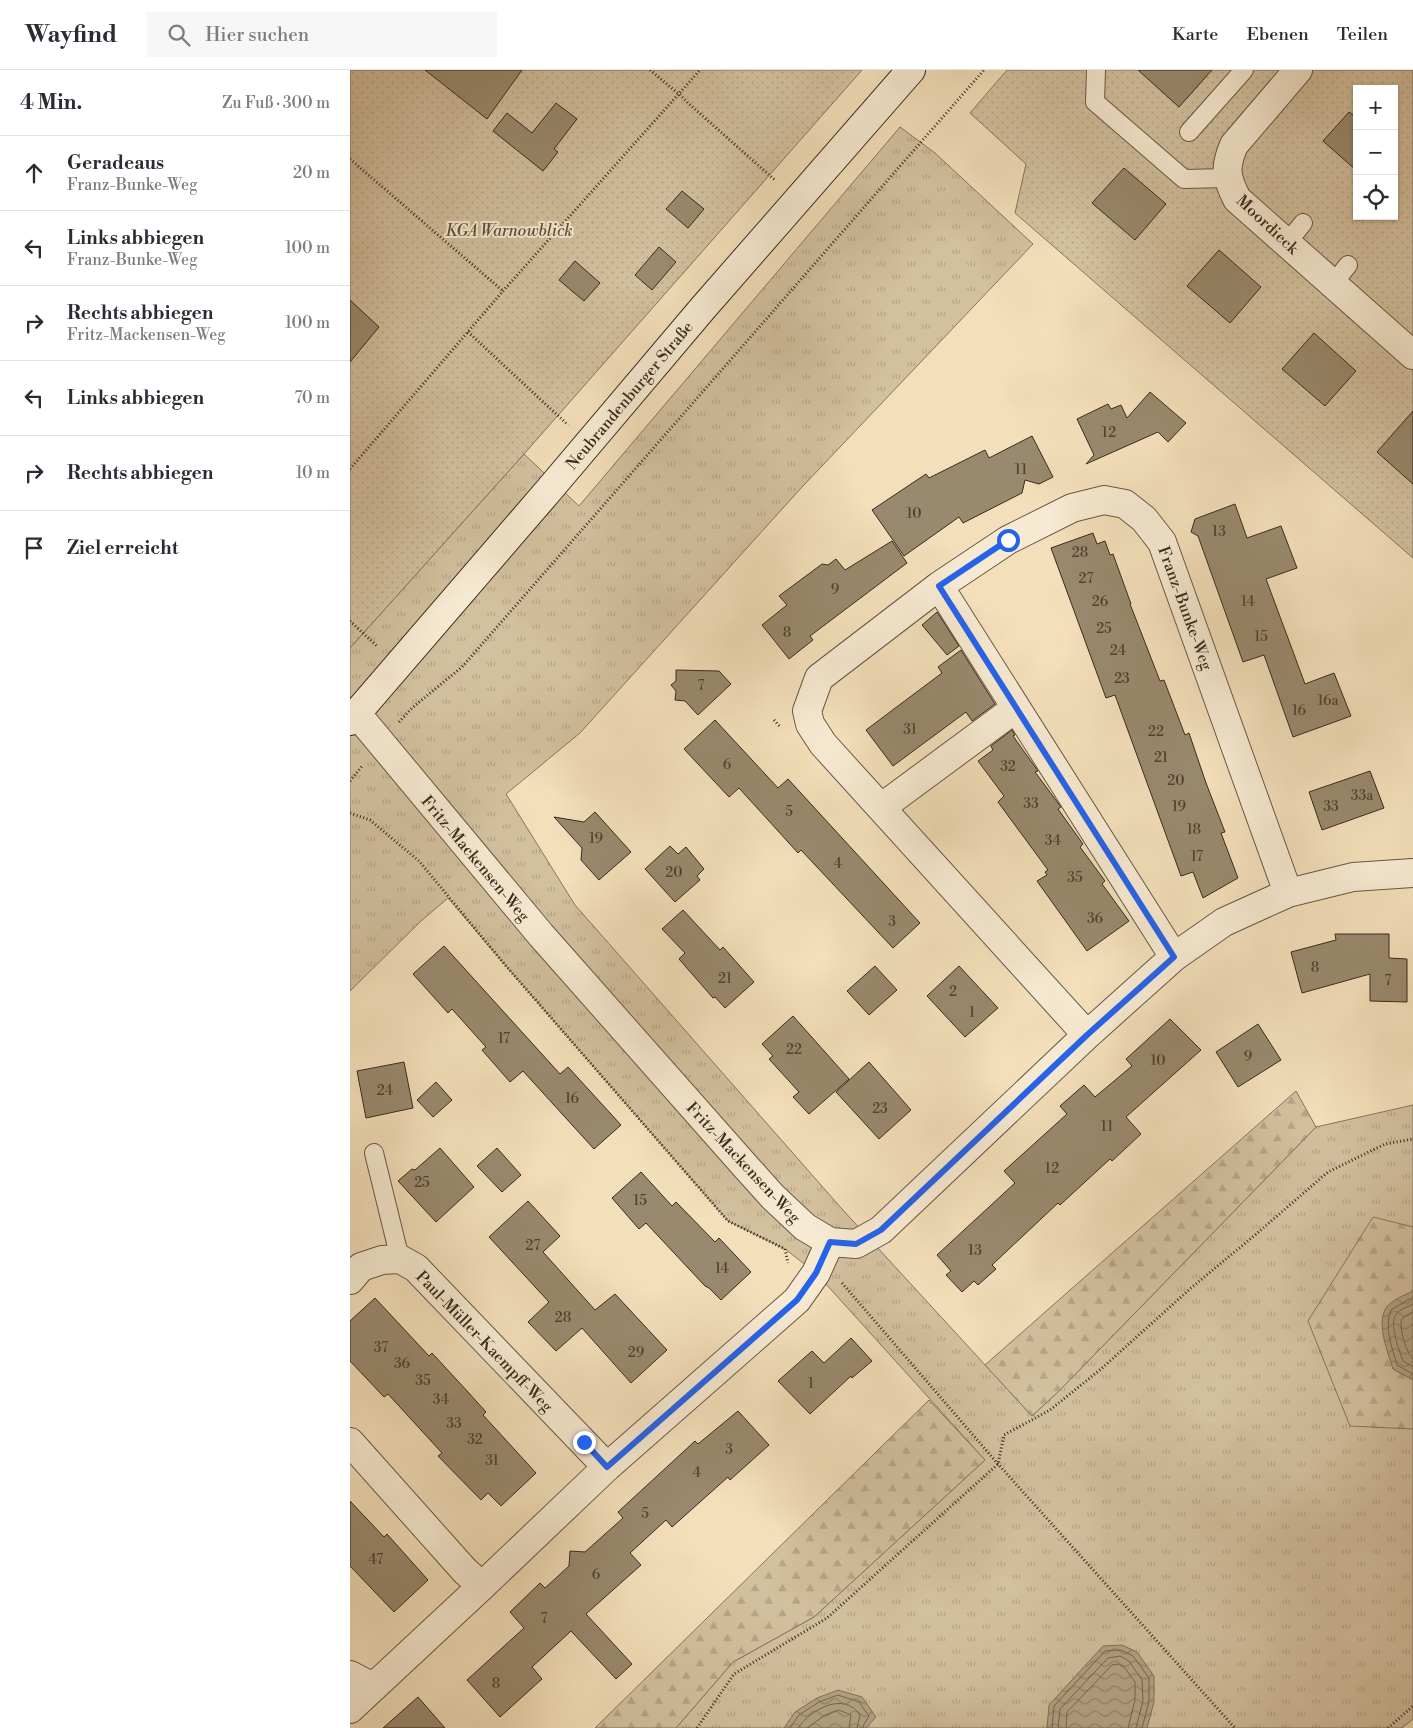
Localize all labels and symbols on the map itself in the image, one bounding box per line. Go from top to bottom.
street label: Moordieck [1232,191,1304,260]
park label: KGA Warnowblick [445,221,573,241]
street label: Neubrandenburger Straße [562,317,698,474]
house number: 12 [1102,424,1116,442]
house number: 11 [1015,461,1027,479]
house number: 10 [907,505,921,523]
house number: 13 [1212,523,1226,541]
route start [997,529,1020,552]
house number: 28 [1072,544,1088,562]
street label: Franz-Bunke-Weg [1153,544,1217,674]
house number: 27 [1079,570,1093,588]
house number: 9 [831,581,839,599]
house number: 26 [1092,593,1109,611]
house number: 14 [1241,593,1255,611]
house number: 25 [1096,620,1112,638]
house number: 8 [783,624,791,642]
house number: 15 [1254,628,1268,646]
house number: 24 [1110,642,1126,660]
house number: 23 [1114,670,1130,688]
house number: 7 [697,677,705,695]
house number: 16a [1317,692,1339,710]
house number: 16 [1292,702,1307,720]
house number: 31 [903,721,917,739]
house number: 22 [1148,723,1164,741]
house number: 21 [1154,749,1168,767]
house number: 6 [723,756,732,774]
house number: 32 [1000,758,1016,776]
house number: 20 [1167,772,1185,790]
house number: 33a [1351,787,1374,805]
street label: Fritz-Mackensen-Weg [417,791,534,926]
house number: 33 [1023,795,1039,813]
house number: 19 [1172,798,1186,816]
house number: 33 [1323,798,1339,816]
house number: 5 [785,803,793,821]
house number: 18 [1187,821,1201,839]
house number: 19 [589,830,603,848]
house number: 34 [1045,832,1061,850]
house number: 17 [1191,848,1203,866]
house number: 4 [834,855,842,873]
house number: 20 [665,864,683,882]
house number: 35 [1067,869,1083,887]
house number: 36 [1087,910,1104,928]
house number: 3 [888,913,896,931]
house number: 8 [1311,959,1319,977]
house number: 21 [718,970,732,988]
house number: 7 [1384,972,1392,990]
house number: 2 [949,983,957,1001]
house number: 1 [969,1004,975,1022]
house number: 17 [498,1030,510,1048]
house number: 22 [786,1041,802,1059]
house number: 9 [1244,1048,1252,1066]
house number: 10 [1151,1052,1165,1070]
house number: 24 [377,1082,393,1100]
house number: 16 [565,1090,580,1108]
street label: Fritz-Mackensen-Weg [682,1098,805,1228]
house number: 23 [872,1100,888,1118]
house number: 11 [1101,1118,1113,1136]
house number: 12 [1045,1160,1059,1178]
house number: 25 [414,1174,430,1192]
house number: 15 [633,1192,647,1210]
house number: 27 [526,1237,540,1255]
house number: 13 [968,1242,982,1260]
house number: 14 [715,1260,729,1278]
street label: Paul-Müller-Kaempff-Weg [412,1267,558,1417]
house number: 28 [555,1309,571,1327]
house number: 37 [374,1339,388,1357]
house number: 29 [628,1344,644,1362]
house number: 36 [394,1355,411,1373]
house number: 35 [415,1372,431,1390]
house number: 1 [808,1375,814,1393]
house number: 34 [433,1391,449,1409]
house number: 33 [446,1415,462,1433]
house number: 32 [467,1431,483,1449]
route end [573,1431,596,1454]
house number: 3 [725,1441,733,1459]
house number: 31 [485,1452,499,1470]
house number: 4 [693,1464,701,1482]
house number: 5 [641,1505,649,1523]
house number: 47 [369,1551,383,1569]
house number: 6 [592,1566,601,1584]
house number: 7 [540,1610,548,1628]
house number: 8 [492,1675,500,1693]

